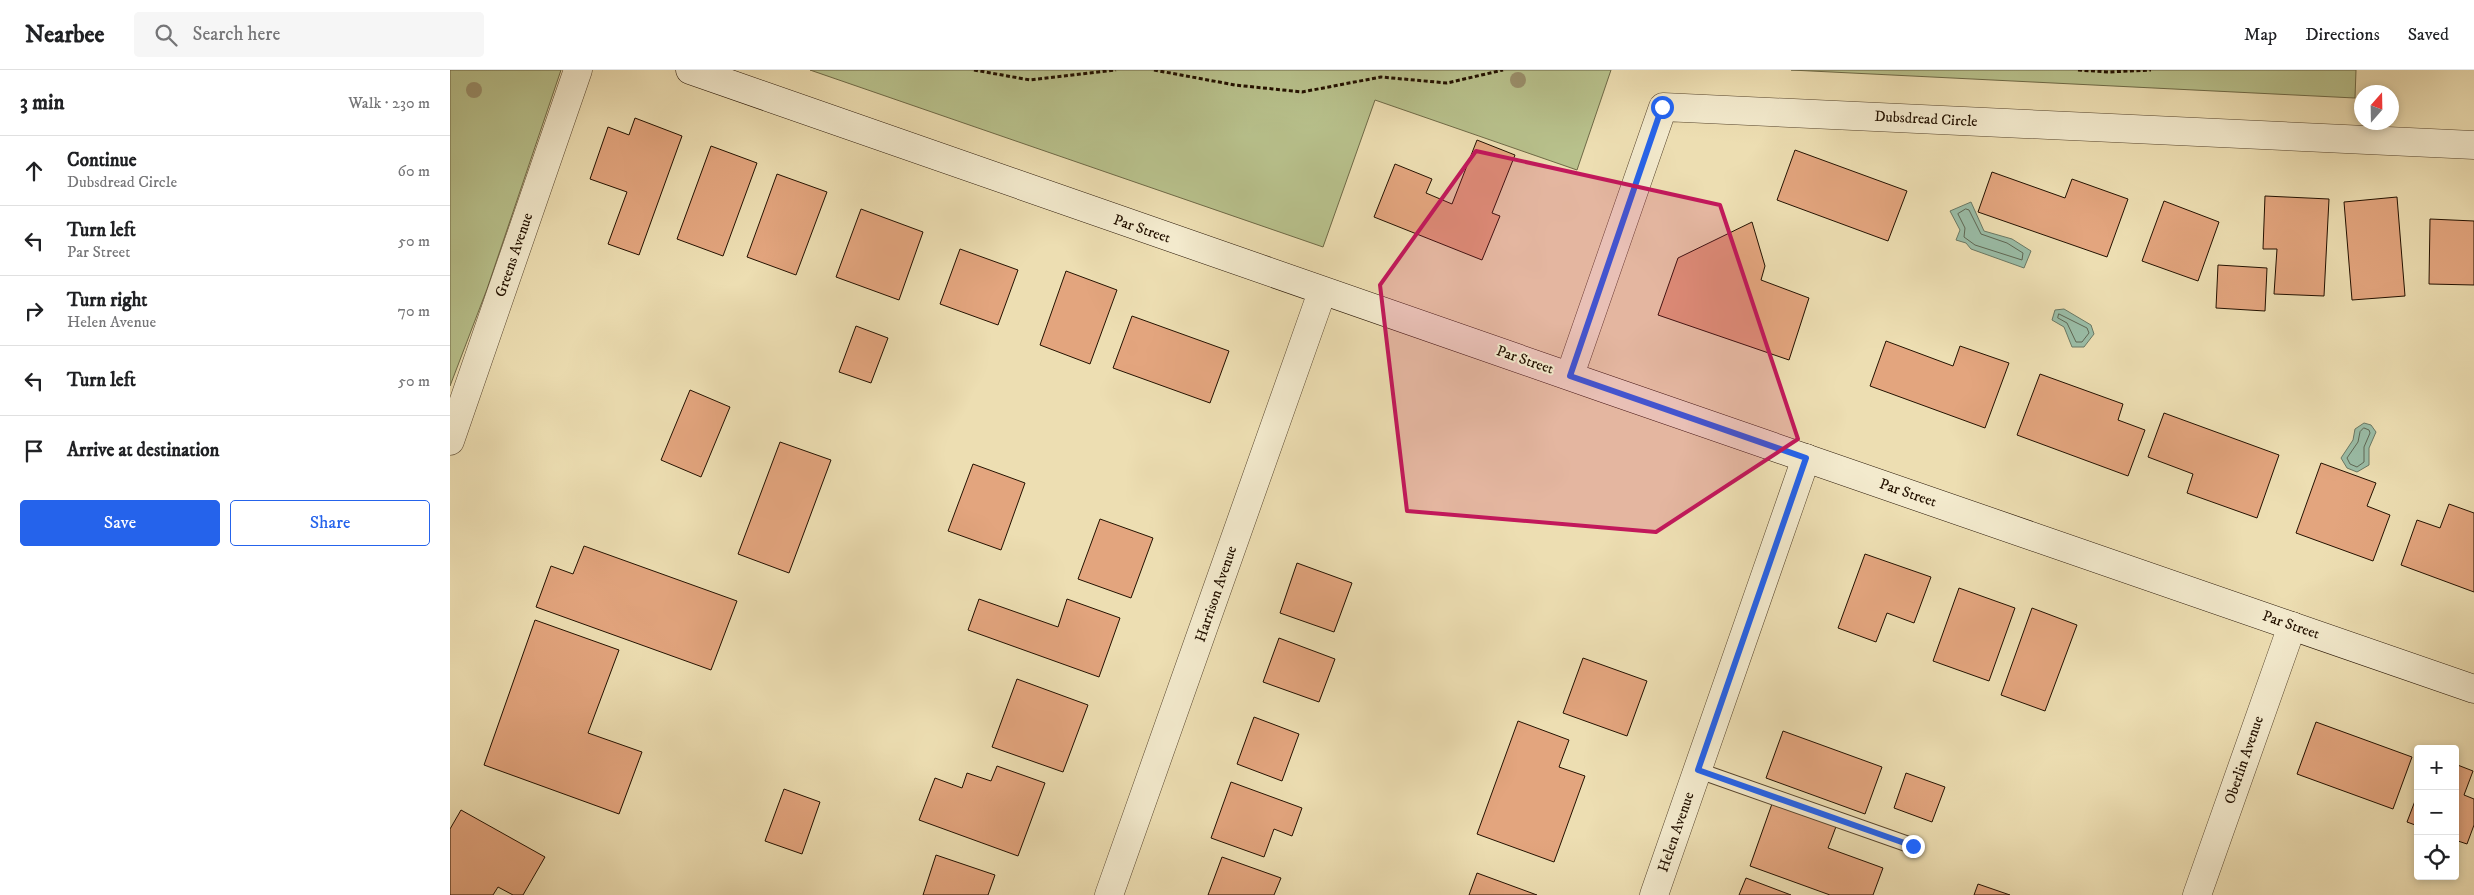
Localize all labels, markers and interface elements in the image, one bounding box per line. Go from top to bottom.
search box [134,12,484,57]
text: Nearbee [25,20,104,50]
icon: search [152,21,180,49]
text: Search here [192,23,280,46]
text: Map [2244,24,2277,46]
text: Directions [2305,24,2380,46]
text: Saved [2408,24,2449,46]
north arrow [2354,85,2399,130]
text: 3 min [20,90,65,116]
text: Walk · 230 m [348,93,430,113]
route start [1651,96,1674,119]
street label: Dubsdread Circle [1874,107,1978,131]
text: Continue [67,149,137,172]
icon: ahead [20,157,48,185]
text: 60 m [398,161,430,181]
text: Dubsdread Circle [67,172,177,192]
street label: Greens Avenue [491,210,537,300]
street label: Par Street [1111,210,1173,248]
text: Turn left [67,219,136,242]
icon: left [20,227,48,255]
text: 50 m [398,231,430,251]
text: Par Street [67,242,130,262]
text: Turn right [67,289,147,312]
icon: right [20,297,48,325]
text: 70 m [398,301,430,321]
text: Helen Avenue [67,312,156,332]
street label: Par Street [1494,341,1556,379]
icon: left [20,367,48,395]
text: Turn left [67,369,136,392]
text: 50 m [398,371,430,391]
icon: arrive [20,437,48,465]
text: Arrive at destination [67,439,219,462]
street label: Par Street [1877,474,1939,512]
button: Save [20,500,220,546]
button: Share [230,500,430,546]
street label: Harrison Avenue [1191,543,1241,645]
street label: Par Street [2260,606,2322,644]
street label: Oberlin Avenue [2220,713,2268,807]
map controls [2414,745,2459,880]
button: + [2414,745,2459,790]
street label: Helen Avenue [1653,789,1699,875]
button: − [2414,790,2459,835]
route end [1902,835,1925,858]
button: locate [2414,835,2459,880]

